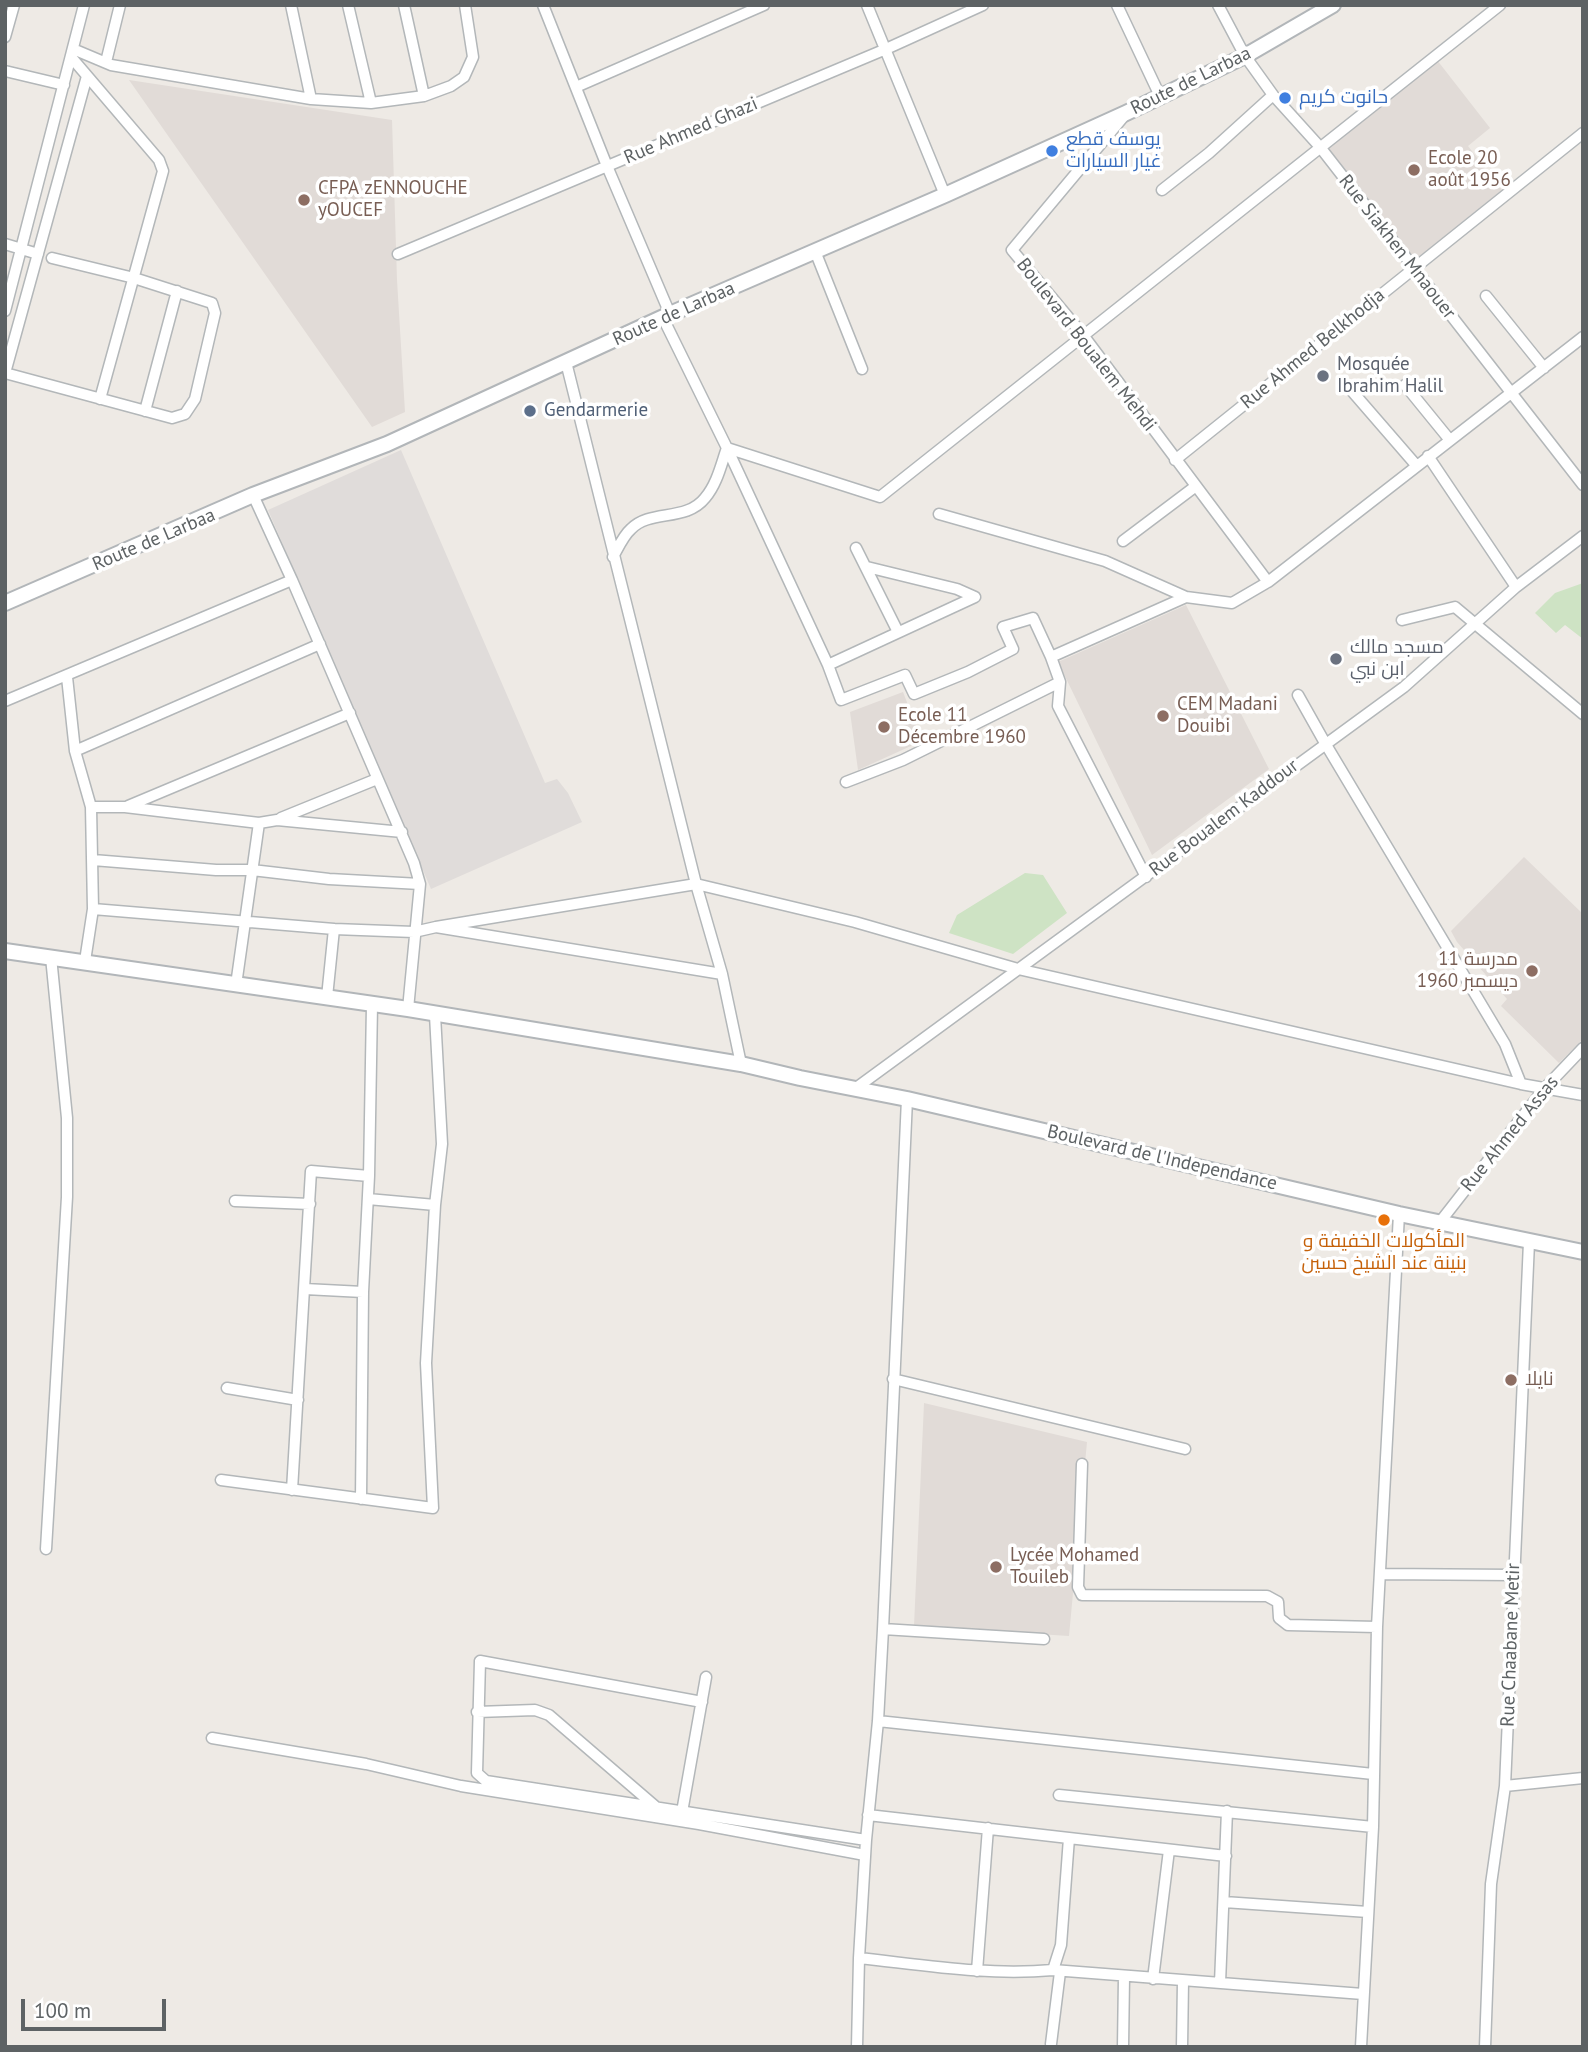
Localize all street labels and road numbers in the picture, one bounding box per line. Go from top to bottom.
street label: Route de Larbaa [1127,42,1255,120]
street label: Rue Ahmed Ghazi [621,93,761,169]
street label: Rue Siakhen Mnaouer [1334,170,1460,324]
street label: Boulevard Boualem Mehdi [1011,254,1161,436]
street label: Route de Larbaa [609,277,739,351]
street label: Rue Ahmed Belkhodja [1236,284,1390,414]
street label: Route de Larbaa [89,504,219,576]
street label: Rue Boualem Kaddour [1145,755,1303,881]
street label: Rue Ahmed Assas [1456,1071,1564,1197]
street label: Boulevard de l'Independance [1045,1120,1279,1196]
street label: Rue Chaabane Metir [1497,1563,1525,1727]

